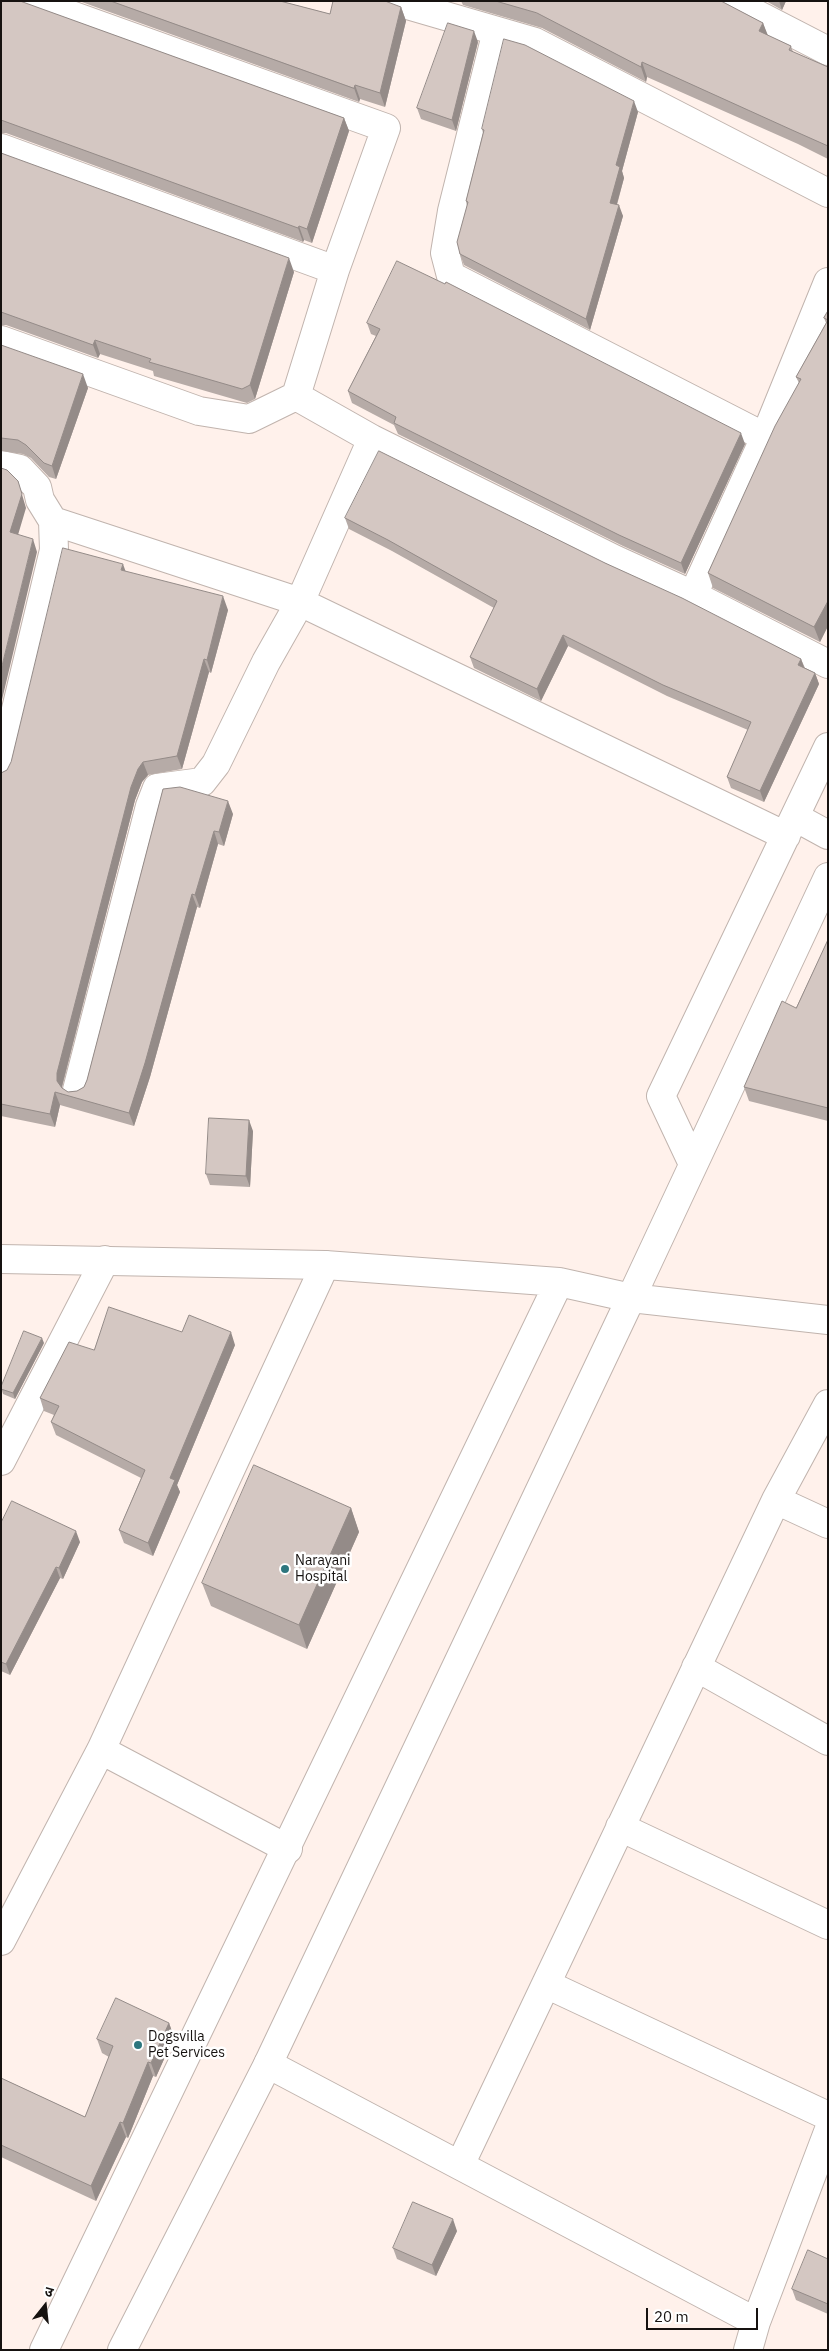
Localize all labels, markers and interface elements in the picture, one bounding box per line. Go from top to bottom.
place label: Narayani Hospital [295,1553,351,1585]
marker: Narayani Hospital [279,1563,291,1575]
place label: Dogsvilla Pet Services [148,2029,225,2062]
marker: Dogsvilla Pet Services [132,2039,144,2051]
north arrow [20,2281,70,2331]
text: उ [43,2282,56,2301]
scale bar [649,2298,762,2330]
text: 20 m [654,2307,689,2326]

